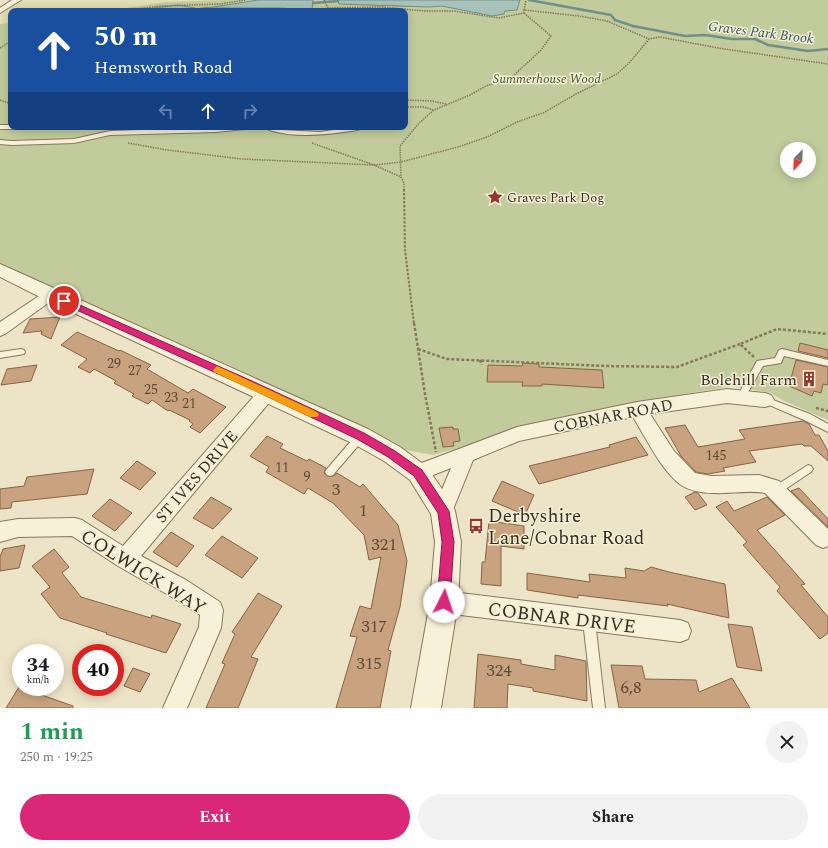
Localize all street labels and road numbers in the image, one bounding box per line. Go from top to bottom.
street label: COBNAR ROAD [551,393,675,439]
street label: ST IVES DRIVE [150,425,244,528]
street label: COLWICK WAY [75,522,212,623]
street label: COBNAR DRIVE [486,595,638,642]

